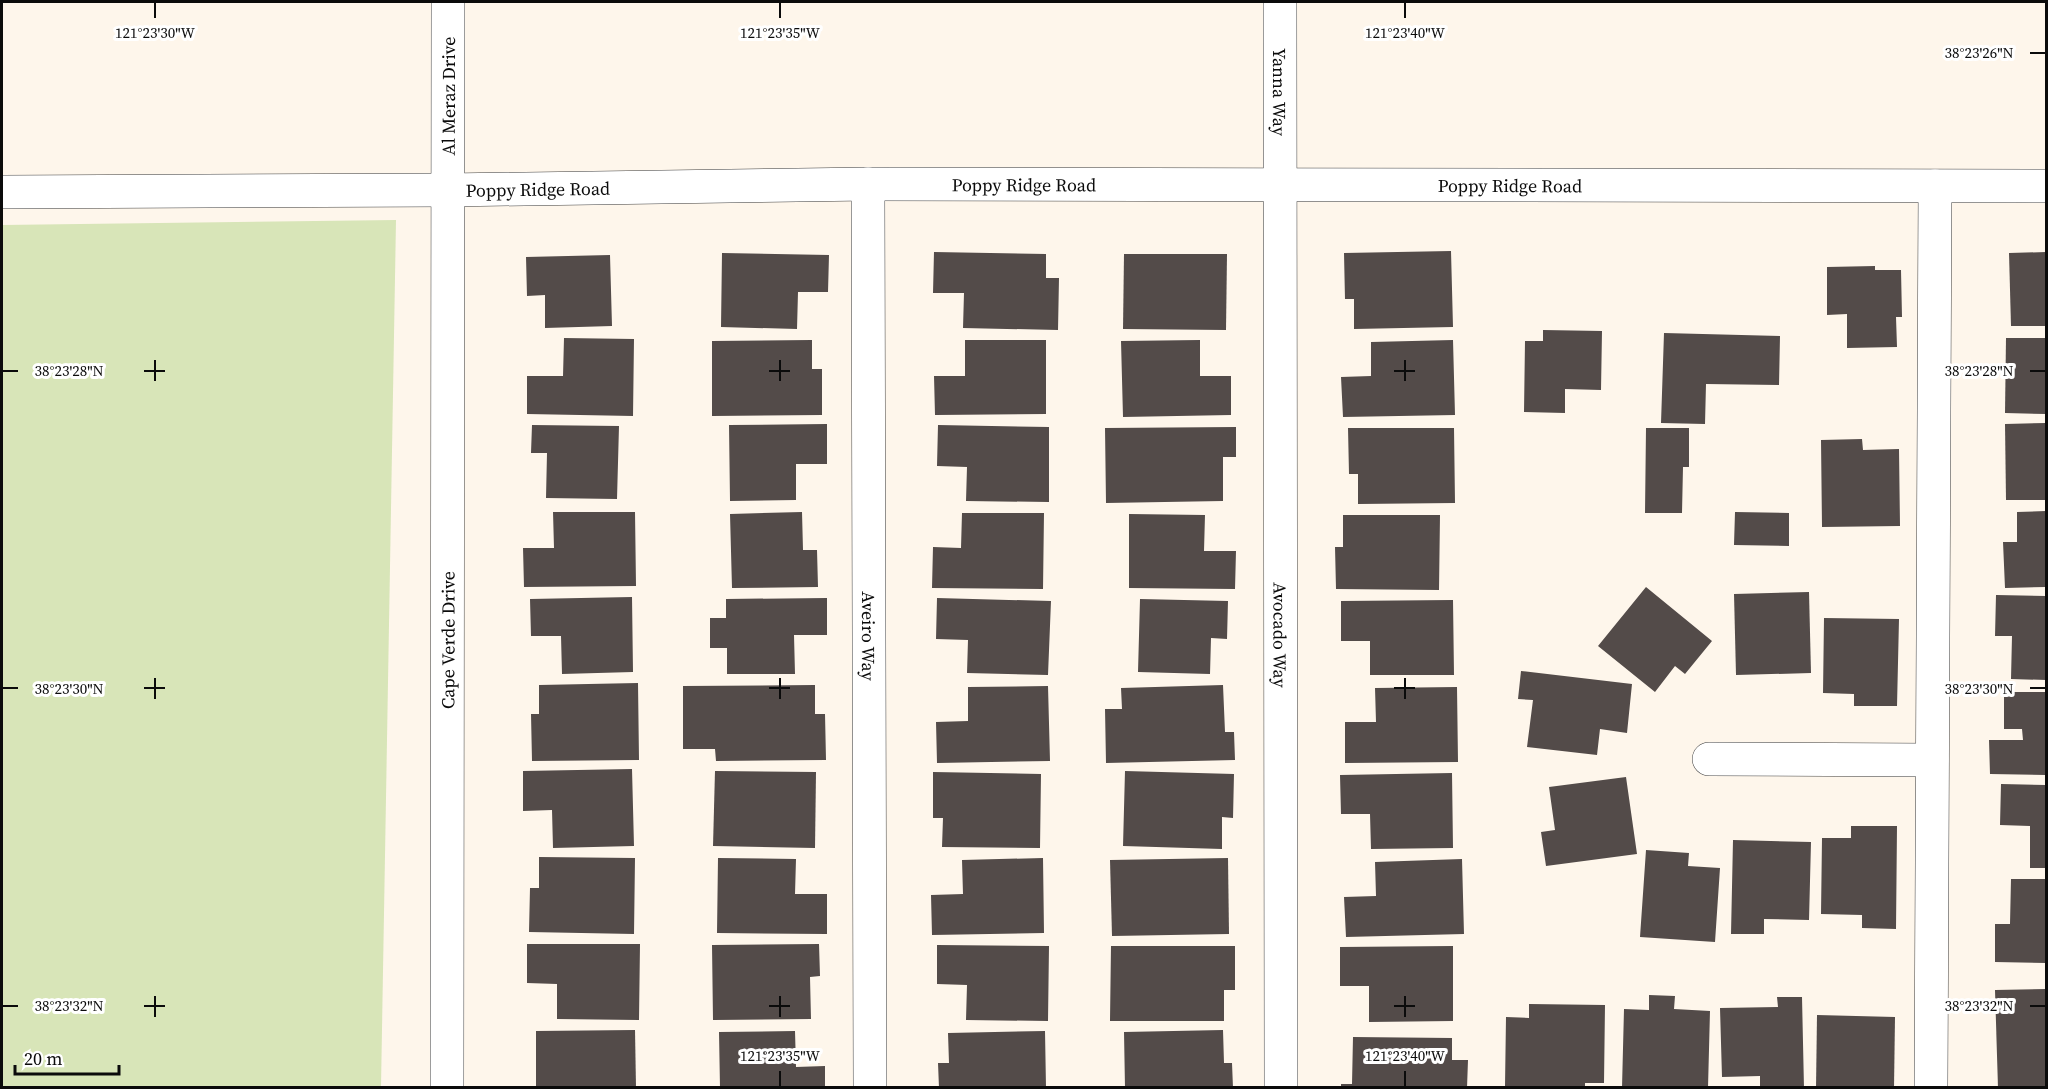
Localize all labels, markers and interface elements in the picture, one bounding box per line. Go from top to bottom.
text: 121°23'30"W [115,22,196,43]
text: 121°23'35"W [740,22,821,43]
text: 121°23'40"W [1365,22,1446,43]
street label: Al Meraz Drive [435,36,460,156]
text: 38°23'26"N [1944,42,2014,63]
street label: Yanna Way [1268,48,1293,137]
street label: Poppy Ridge Road [952,172,1096,197]
street label: Poppy Ridge Road [1438,172,1582,198]
street label: Poppy Ridge Road [466,175,610,202]
text: 38°23'28"N [34,360,104,381]
text: 38°23'28"N [1944,360,2014,381]
street label: Cape Verde Drive [435,571,460,709]
street label: Avocado Way [1268,582,1293,689]
street label: Aveiro Way [856,591,882,682]
text: 38°23'30"N [34,678,104,699]
text: 38°23'30"N [1944,678,2014,699]
text: 38°23'32"N [34,995,104,1016]
text: 38°23'32"N [1944,995,2014,1016]
scale bar [15,1038,118,1076]
text: 121°23'35"W [740,1045,821,1066]
text: 121°23'40"W [1365,1045,1446,1066]
text: 20 m [24,1046,62,1071]

